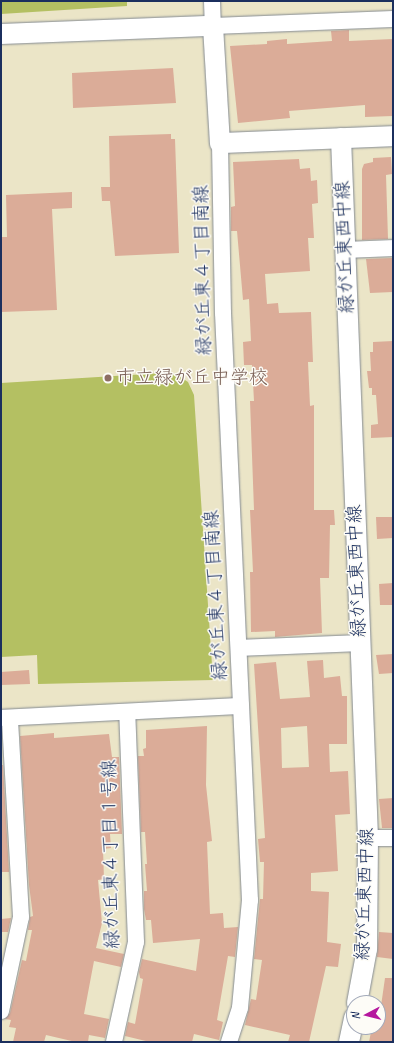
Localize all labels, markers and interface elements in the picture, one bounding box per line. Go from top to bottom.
street label: 緑が丘東西中線 [331,180,359,314]
street label: 緑が丘東４丁目南線 [190,184,216,356]
place label: 市立緑が丘中学校 [116,367,268,389]
marker: 市立緑が丘中学校 [103,373,113,383]
street label: 緑が丘東西中線 [343,504,371,638]
street label: 緑が丘東４丁目南線 [200,509,232,681]
street label: 緑が丘東４丁目１号線 [98,759,124,949]
street label: 緑が丘東西中線 [351,827,379,961]
north arrow [346,995,386,1035]
text: N [348,1012,362,1021]

